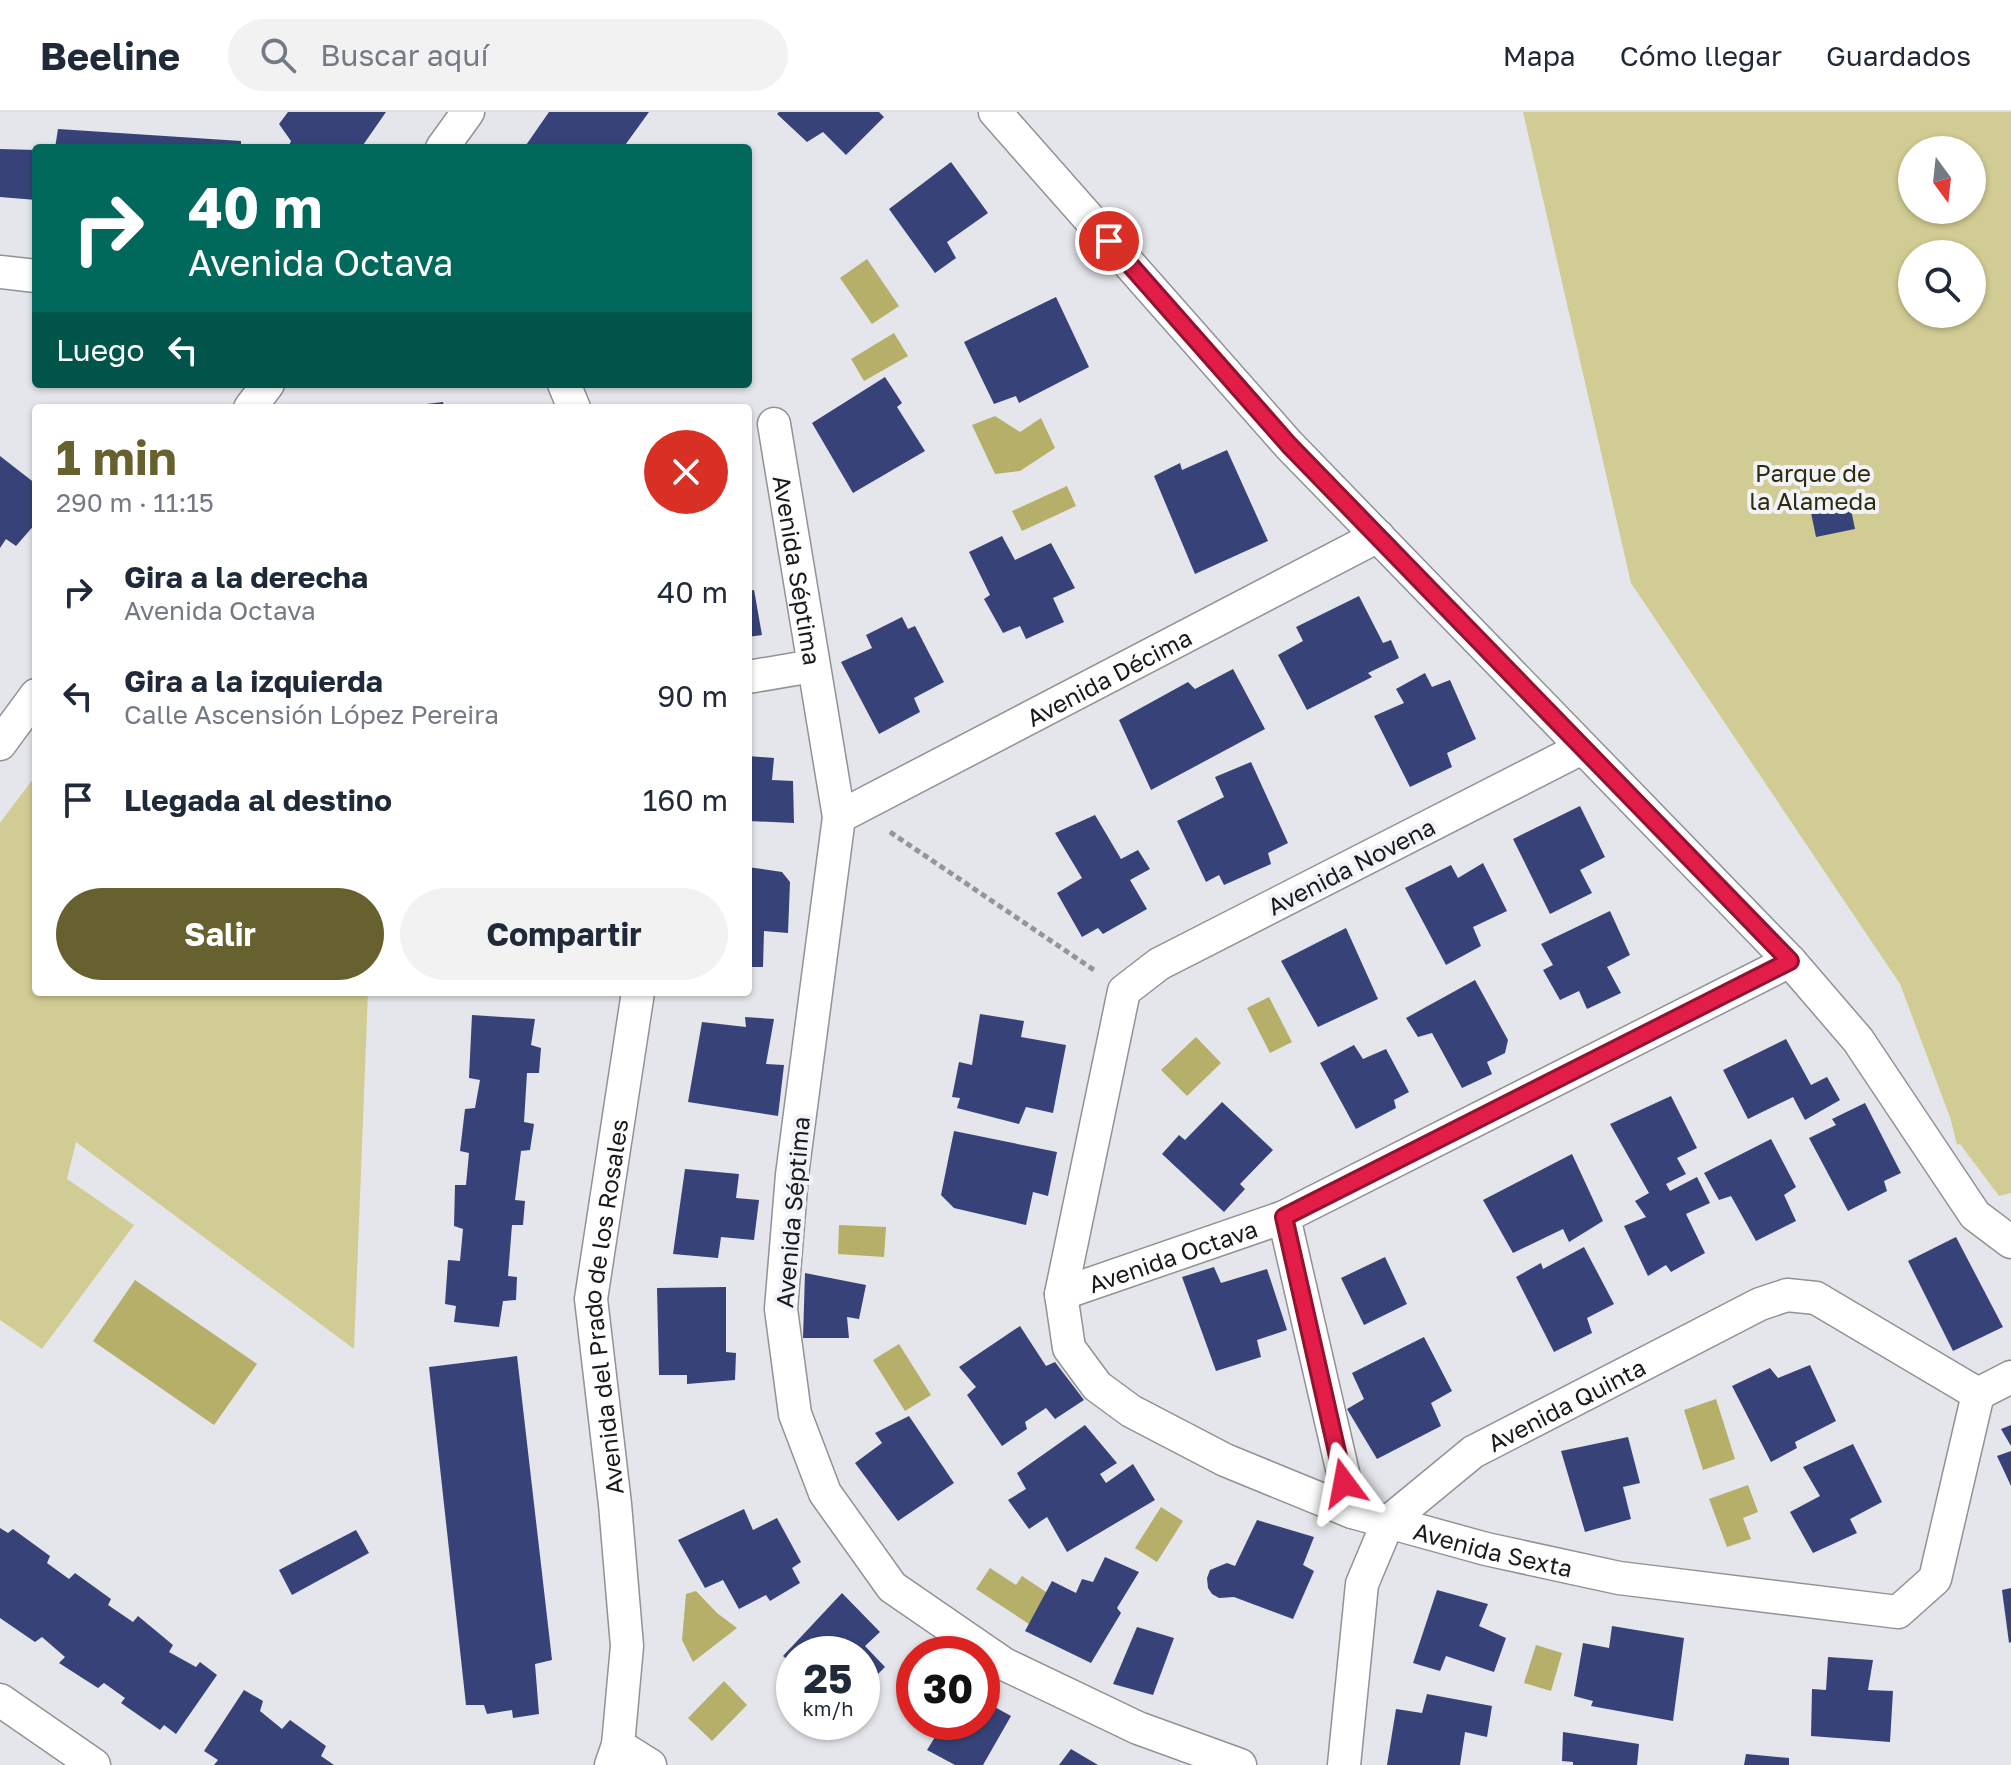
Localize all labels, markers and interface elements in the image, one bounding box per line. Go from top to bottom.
search box [228,19,788,91]
text: Beeline [40,33,180,78]
icon: search [256,33,300,77]
text: Buscar aquí [320,37,488,73]
text: Mapa [1503,39,1576,72]
text: Cómo llegar [1620,39,1782,72]
text: Guardados [1826,39,1971,72]
north arrow [1898,136,1986,224]
map controls [1898,136,1986,328]
text: 40 m [188,173,322,240]
icon: right [56,176,160,280]
pin [1075,207,1143,275]
icon: arrive [1087,219,1131,263]
button: search [1898,240,1986,328]
text: Avenida Octava [188,241,453,284]
icon: left [161,328,205,372]
text: Luego [56,332,145,368]
text: 1 min [56,428,177,486]
button: close [644,430,728,514]
park label: Parque de la Alameda [1749,458,1877,515]
street label: Avenida Séptima [768,473,828,667]
text: 290 m · 11:15 [56,487,214,518]
text: Gira a la derecha [124,559,368,595]
icon: right [56,570,100,614]
text: 40 m [657,574,728,610]
text: Avenida Octava [124,595,316,626]
street label: Avenida Décima [1021,622,1196,731]
text: Gira a la izquierda [124,663,383,699]
icon: left [56,674,100,718]
text: 90 m [657,678,728,714]
text: Calle Ascensión López Pereira [124,699,499,730]
icon: arrive [56,778,100,822]
text: Llegada al destino [124,782,392,818]
text: 160 m [643,782,728,818]
street label: Avenida Novena [1262,811,1440,921]
button: Salir [56,888,384,980]
button: Compartir [400,888,728,980]
street label: Avenida Séptima [769,1115,815,1309]
street label: Avenida del Prado de los Rosales [576,1117,633,1496]
street label: Avenida Octava [1084,1213,1261,1298]
street label: Avenida Quinta [1482,1351,1650,1457]
position arrow [1302,1441,1386,1525]
street label: Avenida Sexta [1411,1515,1576,1582]
speed limit sign: 30 [896,1636,1000,1740]
text: 25 [804,1654,852,1702]
text: km/h [803,1696,853,1720]

